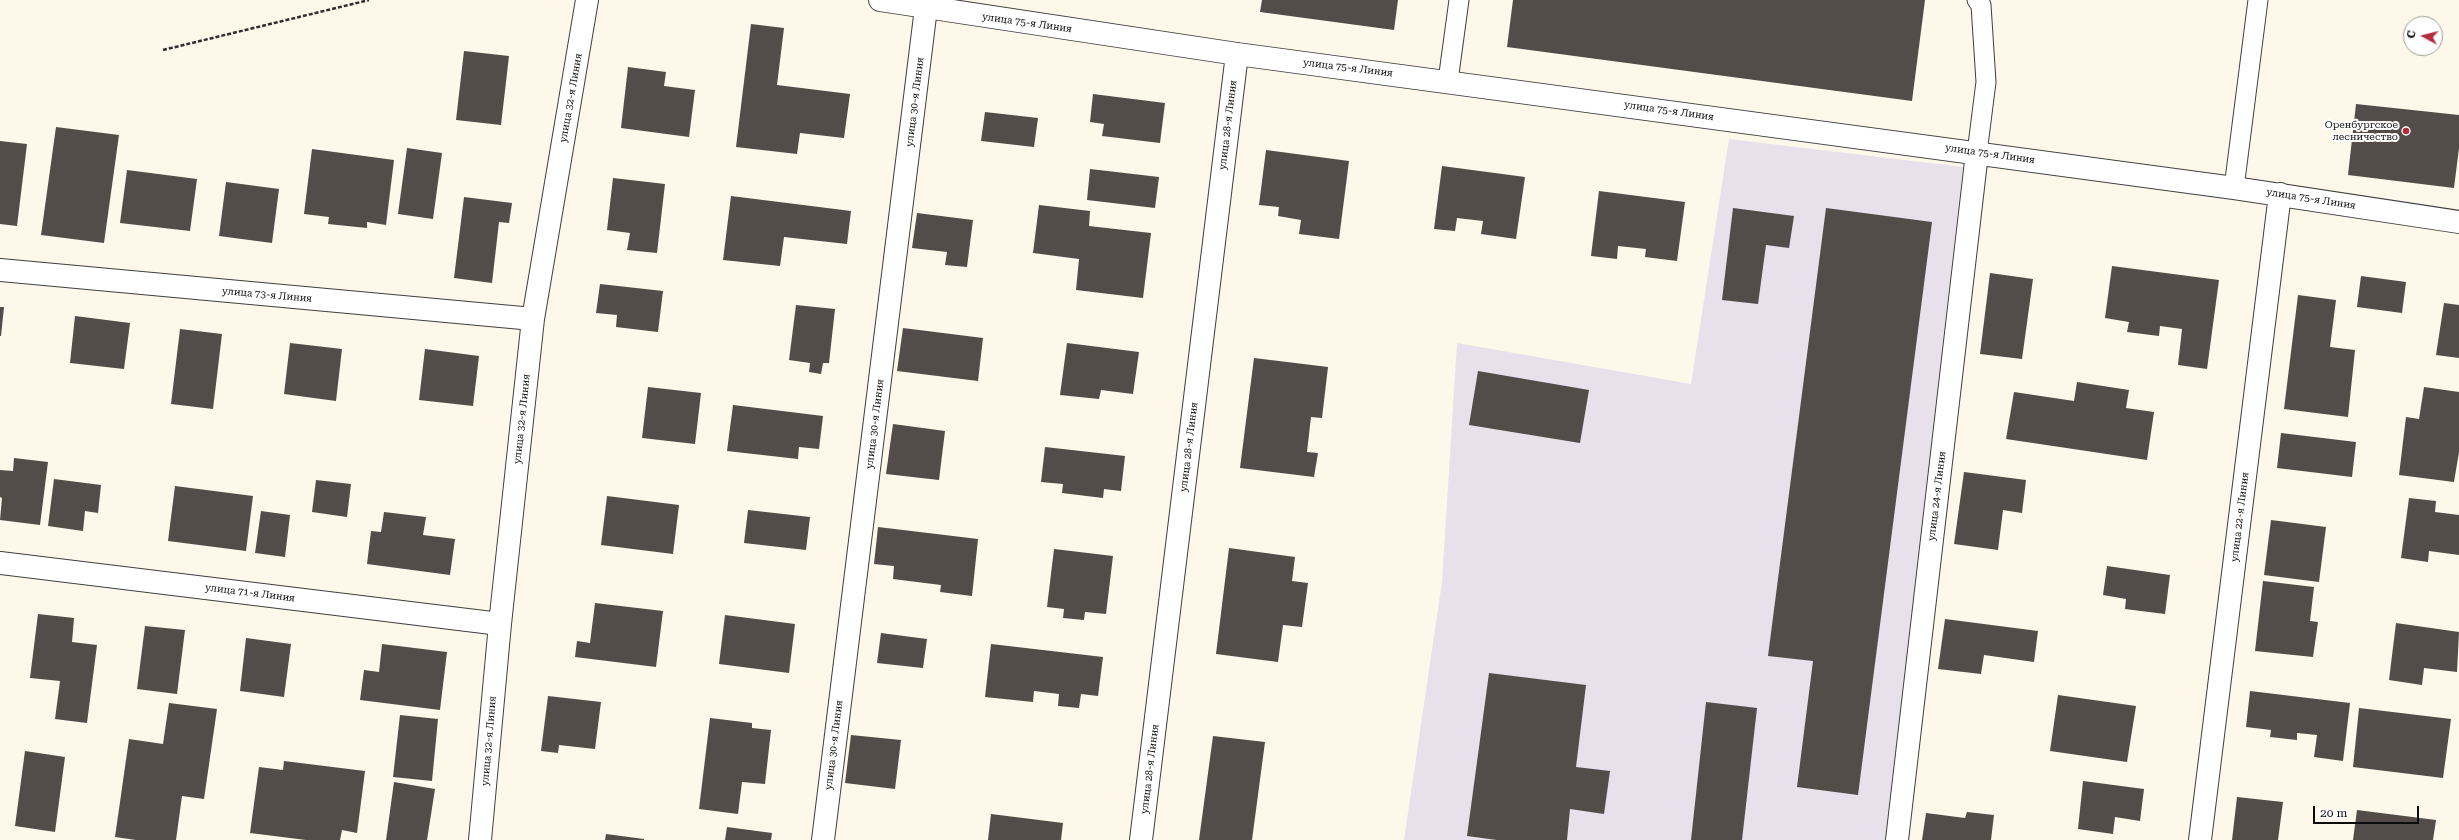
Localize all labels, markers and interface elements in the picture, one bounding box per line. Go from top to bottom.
street label: улица 75-я Линия [981,11,1073,35]
north arrow [2403,16,2443,56]
text: С [2405,30,2419,39]
street label: улица 32-я Линия [557,52,585,144]
street label: улица 30-я Линия [904,56,926,148]
street label: улица 75-я Линия [1302,57,1394,79]
street label: улица 28-я Линия [1217,79,1239,171]
street label: улица 75-я Линия [1623,99,1715,123]
place label: Оренбургское лесничество [2325,119,2398,142]
marker: Оренбургское лесничество [2401,126,2411,136]
street label: улица 75-я Линия [1944,142,2036,166]
street label: улица 75-я Линия [2265,186,2357,212]
street label: улица 73-я Линия [221,285,313,305]
street label: улица 32-я Линия [511,373,533,465]
street label: улица 30-я Линия [864,378,886,470]
street label: улица 28-я Линия [1178,401,1200,493]
street label: улица 24-я Линия [1926,450,1948,542]
street label: улица 22-я Линия [2229,471,2251,563]
street label: улица 71-я Линия [204,582,296,604]
street label: улица 32-я Линия [479,695,499,787]
street label: улица 30-я Линия [823,699,845,791]
street label: улица 28-я Линия [1139,723,1161,815]
scale bar [2315,798,2421,824]
text: 20 m [2320,806,2347,820]

